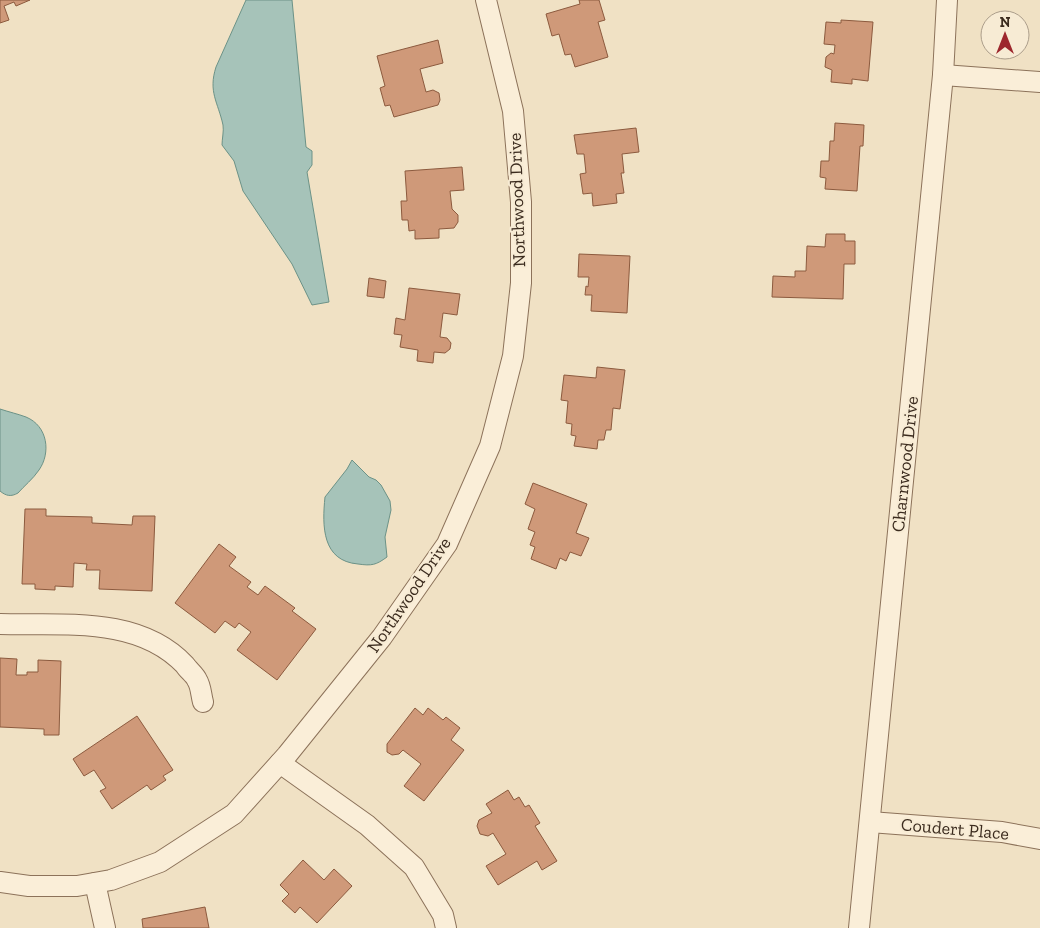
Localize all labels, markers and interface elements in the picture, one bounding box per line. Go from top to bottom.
north arrow [980,10,1030,60]
text: N [1000,14,1011,31]
street label: Northwood Drive [504,132,530,268]
street label: Charnwood Drive [887,395,923,533]
street label: Northwood Drive [362,533,456,657]
street label: Coudert Place [900,813,1010,845]

